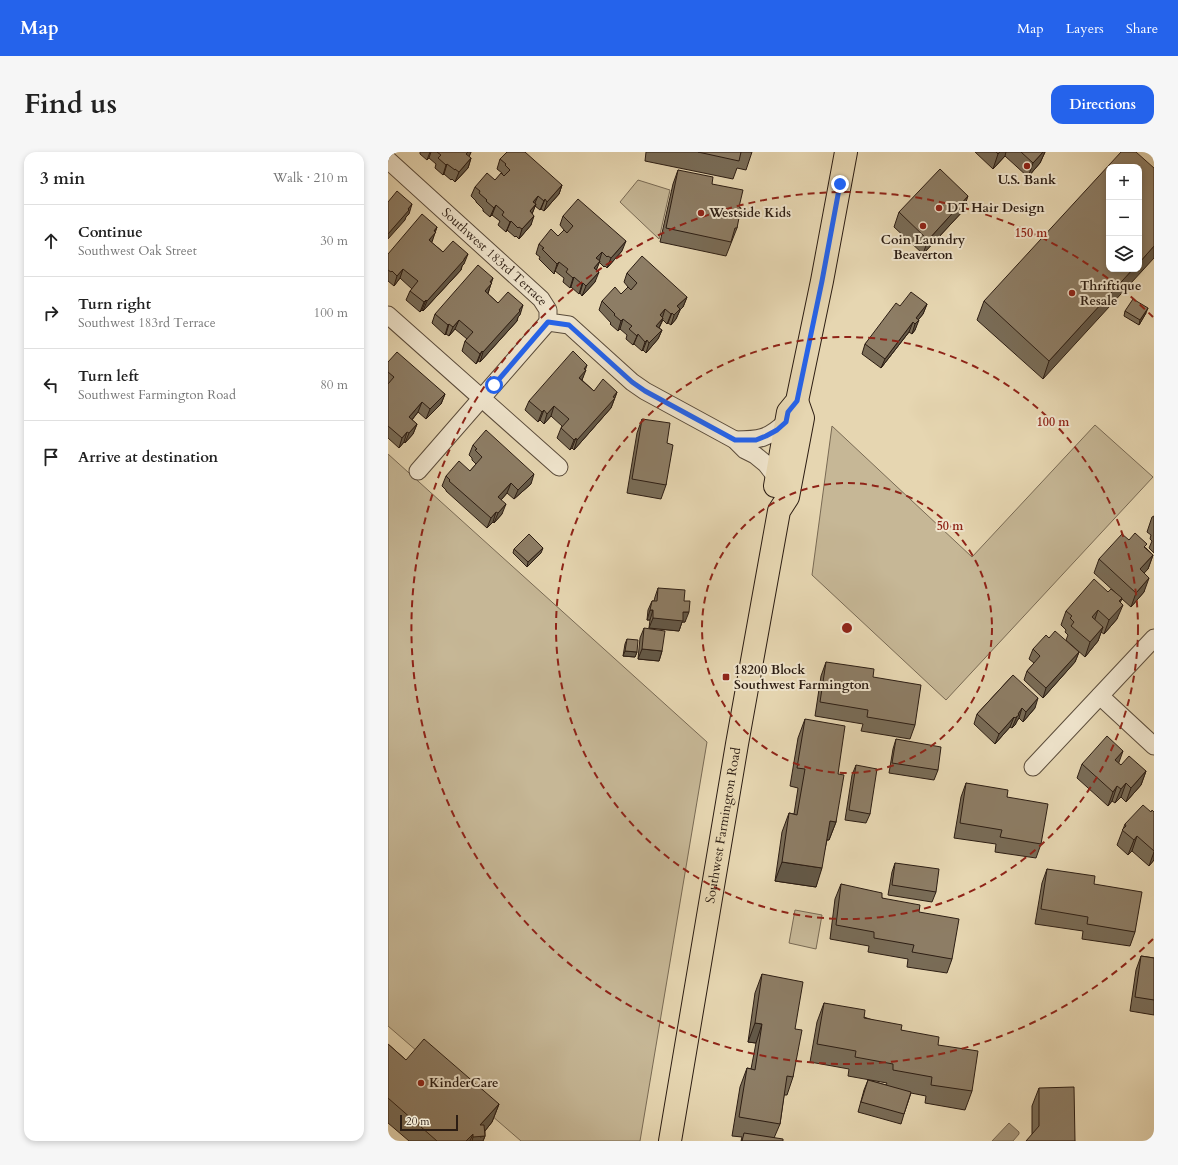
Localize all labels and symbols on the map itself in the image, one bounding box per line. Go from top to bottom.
marker: U.S. Bank [1022,161,1032,171]
place label: U.S. Bank [998,171,1057,189]
route end [831,175,849,193]
place label: DT Hair Design [947,199,1045,217]
marker: DT Hair Design [934,203,944,213]
street label: Southwest 183rd Terrace [438,204,552,309]
place label: Westside Kids [708,204,791,222]
marker: Westside Kids [696,208,706,218]
marker: Coin Laundry Beaverton [918,221,928,231]
text: 150 m [1015,225,1048,241]
place label: Coin Laundry Beaverton [881,231,966,264]
place label: Thriftique Resale [1080,277,1141,310]
marker: Thriftique Resale [1067,288,1077,298]
route start [485,376,503,394]
text: 100 m [1037,414,1070,430]
text: 50 m [937,518,964,534]
centre of rings [840,621,854,635]
place label: 18200 Block Southwest Farmington [734,661,870,694]
marker: 18200 Block Southwest Farmington [721,672,731,682]
street label: Southwest Farmington Road [701,746,745,905]
place label: KinderCare [429,1074,498,1092]
marker: KinderCare [416,1078,426,1088]
scale bar [400,1113,458,1132]

